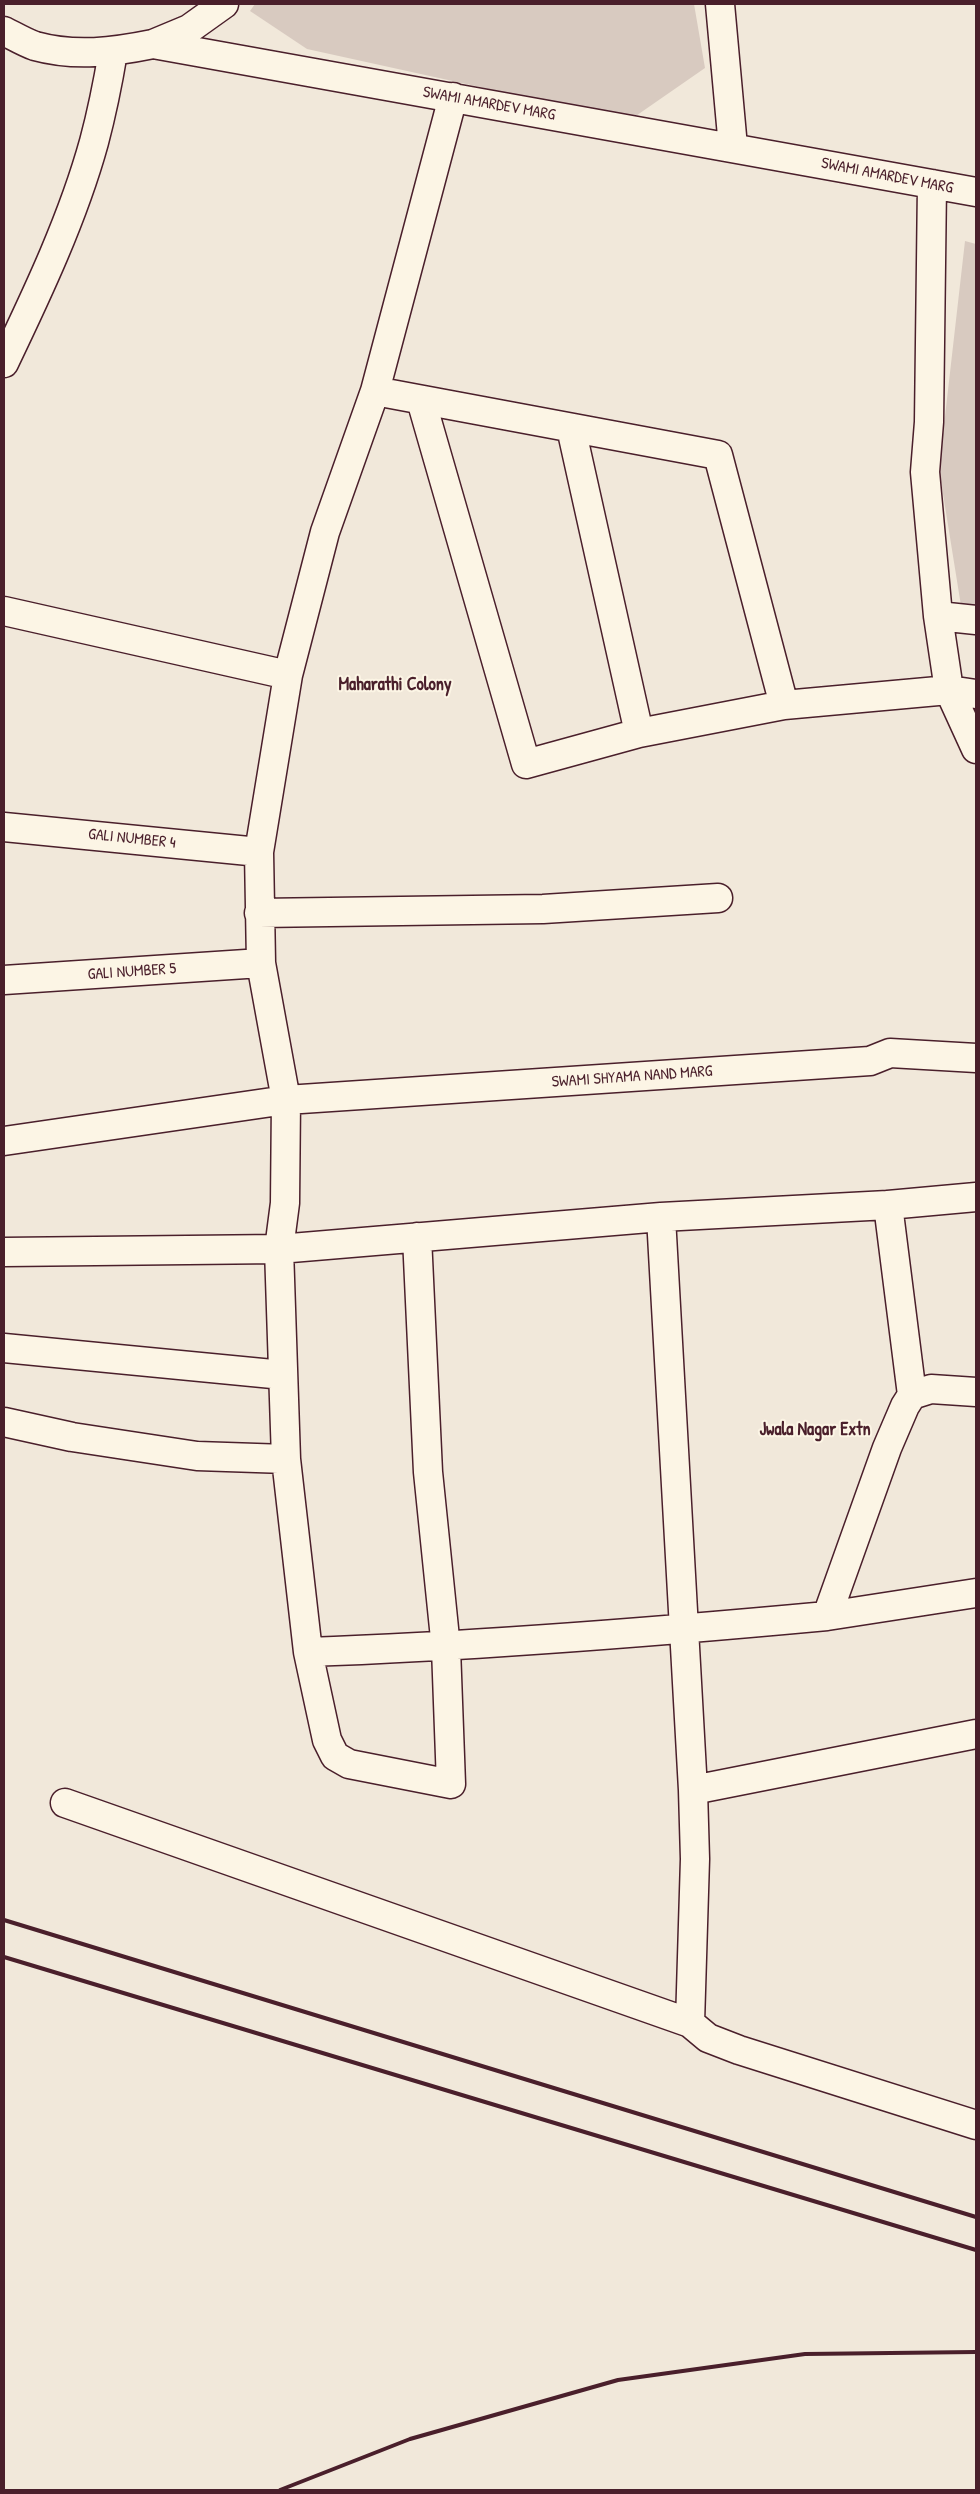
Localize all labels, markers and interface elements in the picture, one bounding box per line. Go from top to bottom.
street label: SWAMI AMARDEV MARG [421,83,557,125]
street label: SWAMI AMARDEV MARG [819,154,955,198]
district label: Maharathi Colony [338,674,452,696]
street label: GALI NUMBER 4 [87,825,177,853]
street label: GALI NUMBER 5 [87,959,177,985]
street label: SWAMI SHYAMA NAND MARG [551,1062,713,1092]
district label: Jwala Nagar Extn [759,1419,871,1441]

